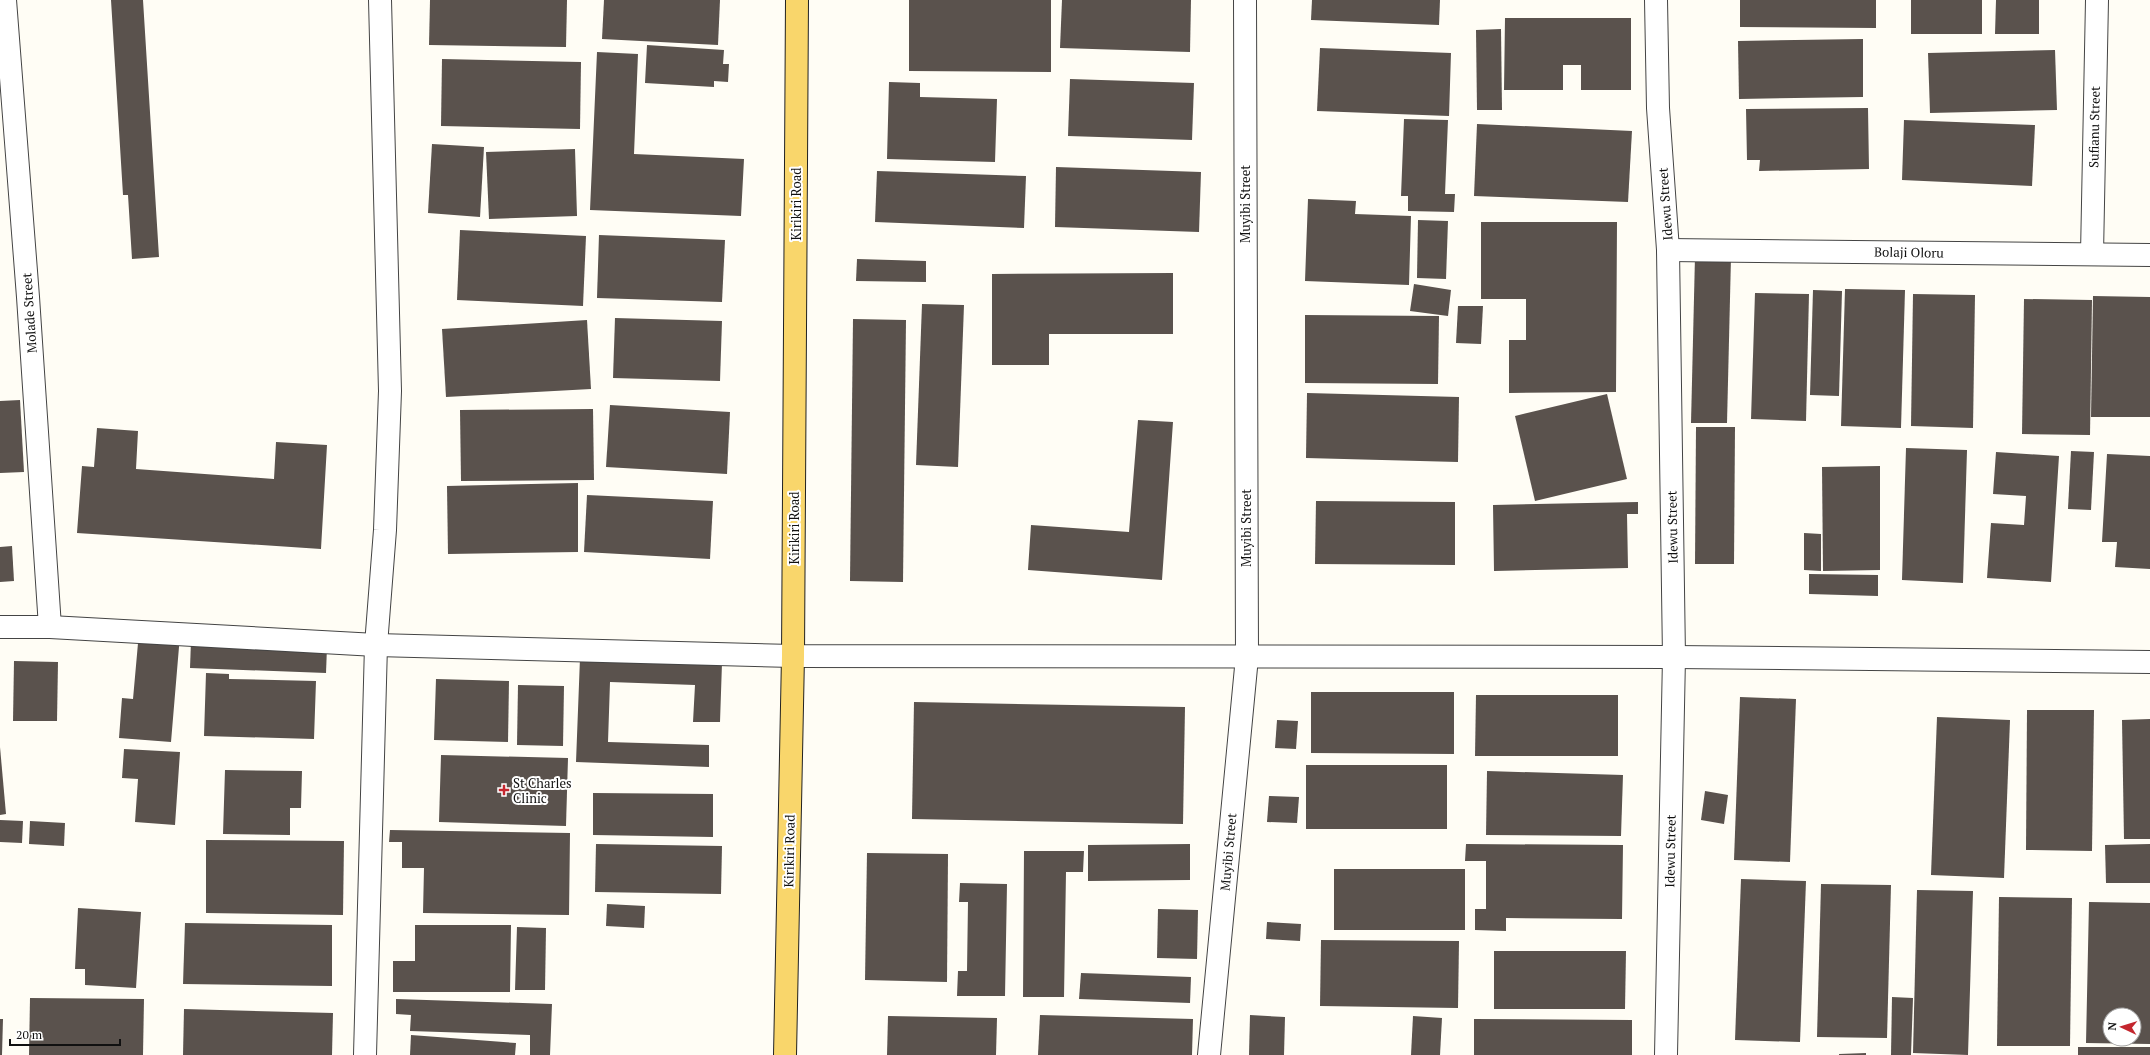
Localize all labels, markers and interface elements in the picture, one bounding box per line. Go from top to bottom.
street label: Sufianu Street [2084,86,2104,168]
street label: Muyibi Street [1236,165,1254,243]
street label: Idewu Street [1653,167,1677,241]
street label: Kirikiri Road [787,168,805,240]
street label: Bolaji Oloru [1874,242,1945,262]
street label: Molade Street [17,272,41,354]
street label: Muyibi Street [1237,489,1255,567]
street label: Idewu Street [1662,490,1682,564]
street label: Kirikiri Road [785,492,803,564]
place label: St Charles Clinic [513,774,572,807]
marker: St Charles Clinic [498,784,510,796]
street label: Muyibi Street [1216,812,1240,892]
street label: Kirikiri Road [779,814,799,888]
street label: Idewu Street [1660,814,1680,888]
north arrow [2102,1007,2142,1047]
scale bar [10,1021,120,1047]
text: N [2105,1021,2119,1031]
text: 20 m [16,1027,43,1042]

